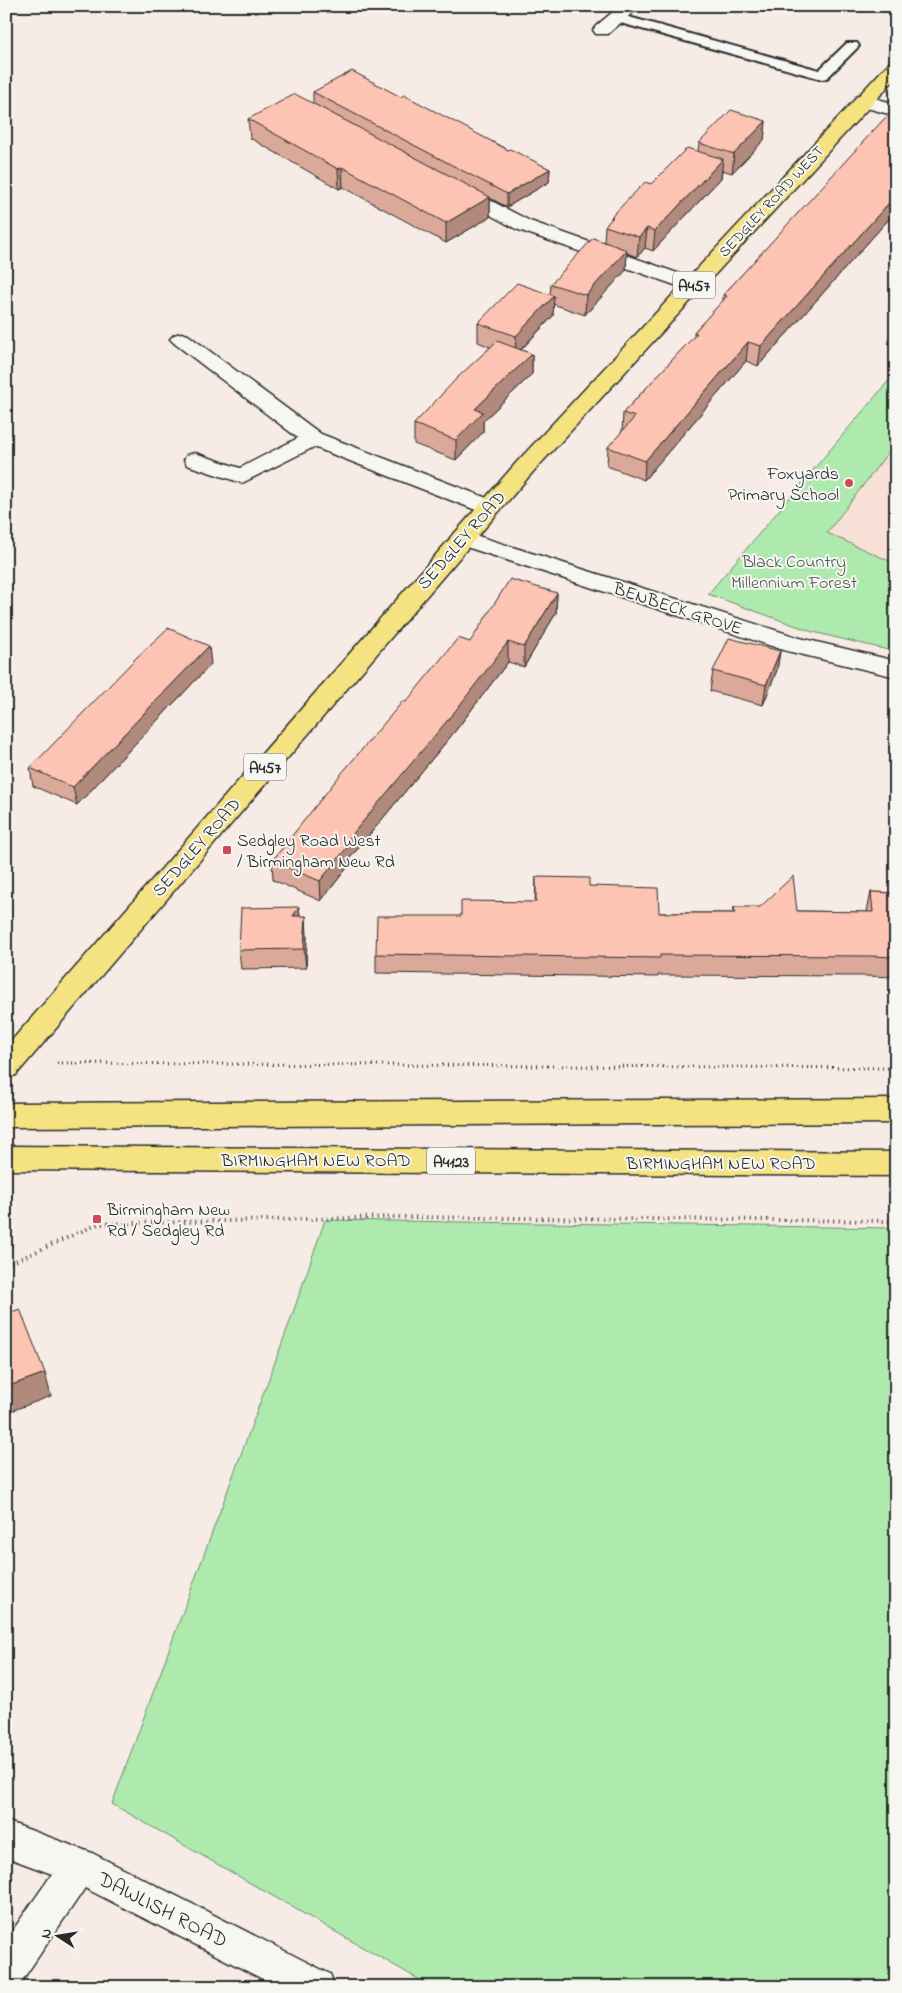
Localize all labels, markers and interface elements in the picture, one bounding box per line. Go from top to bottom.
street label: SEDGLEY ROAD WEST [714,141,830,262]
road number: A457 [673,272,715,298]
place label: Foxyards Primary School [728,462,839,509]
marker: Foxyards Primary School [843,477,855,489]
street label: SEDGLEY ROAD [412,486,513,596]
park label: Black Country Millennium Forest [731,550,857,597]
street label: BENBECK GROVE [609,577,745,643]
road number: A457 [244,754,286,780]
street label: SEDGLEY ROAD [147,793,248,903]
place label: Sedgley Road West / Birmingham New Rd [237,829,395,877]
marker: Sedgley Road West / Birmingham New Rd [221,844,233,856]
road number: A4123 [427,1148,475,1174]
street label: BIRMINGHAM NEW ROAD [220,1149,411,1175]
street label: BIRMINGHAM NEW ROAD [625,1152,816,1178]
place label: Birmingham New Rd / Sedgley Rd [106,1198,230,1246]
marker: Birmingham New Rd / Sedgley Rd [91,1213,103,1225]
street label: DAWLISH ROAD [91,1865,232,1956]
north arrow [32,1910,82,1960]
text: N [35,1927,58,1940]

